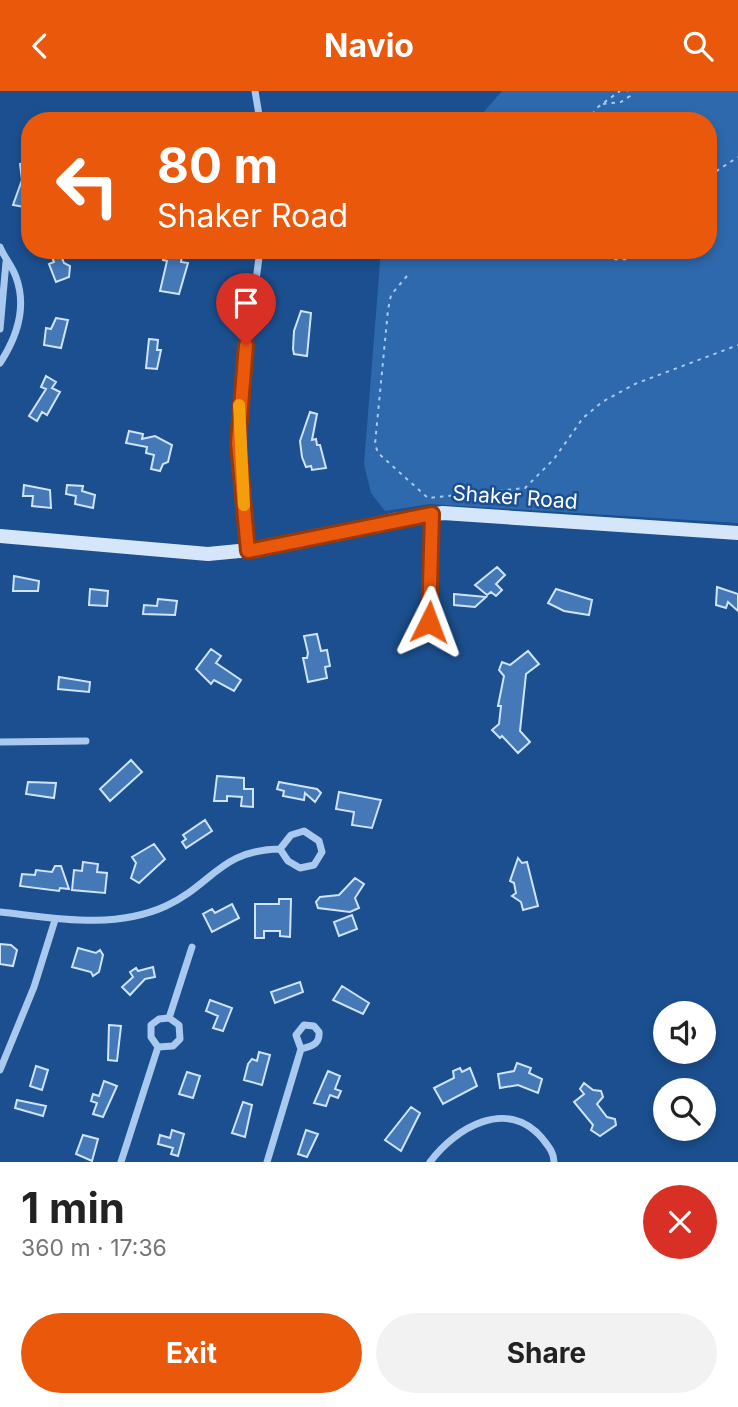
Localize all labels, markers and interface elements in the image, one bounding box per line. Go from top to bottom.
text: Navio [324,26,414,65]
icon: back [21,27,59,65]
icon: search [679,27,717,65]
text: 80 m [157,136,278,195]
icon: left [42,140,133,231]
text: Shaker Road [157,196,348,235]
pin [216,273,276,345]
icon: arrive [227,284,265,322]
street label: Shaker Road [452,480,578,514]
position arrow [392,585,466,659]
map controls [653,1001,716,1141]
button: sound [653,1001,716,1064]
button: search [653,1078,716,1141]
text: 1 min [21,1182,125,1233]
button: close [643,1185,717,1259]
text: 360 m · 17:36 [21,1234,167,1262]
button: Exit [21,1313,362,1393]
button: Share [376,1313,717,1393]

